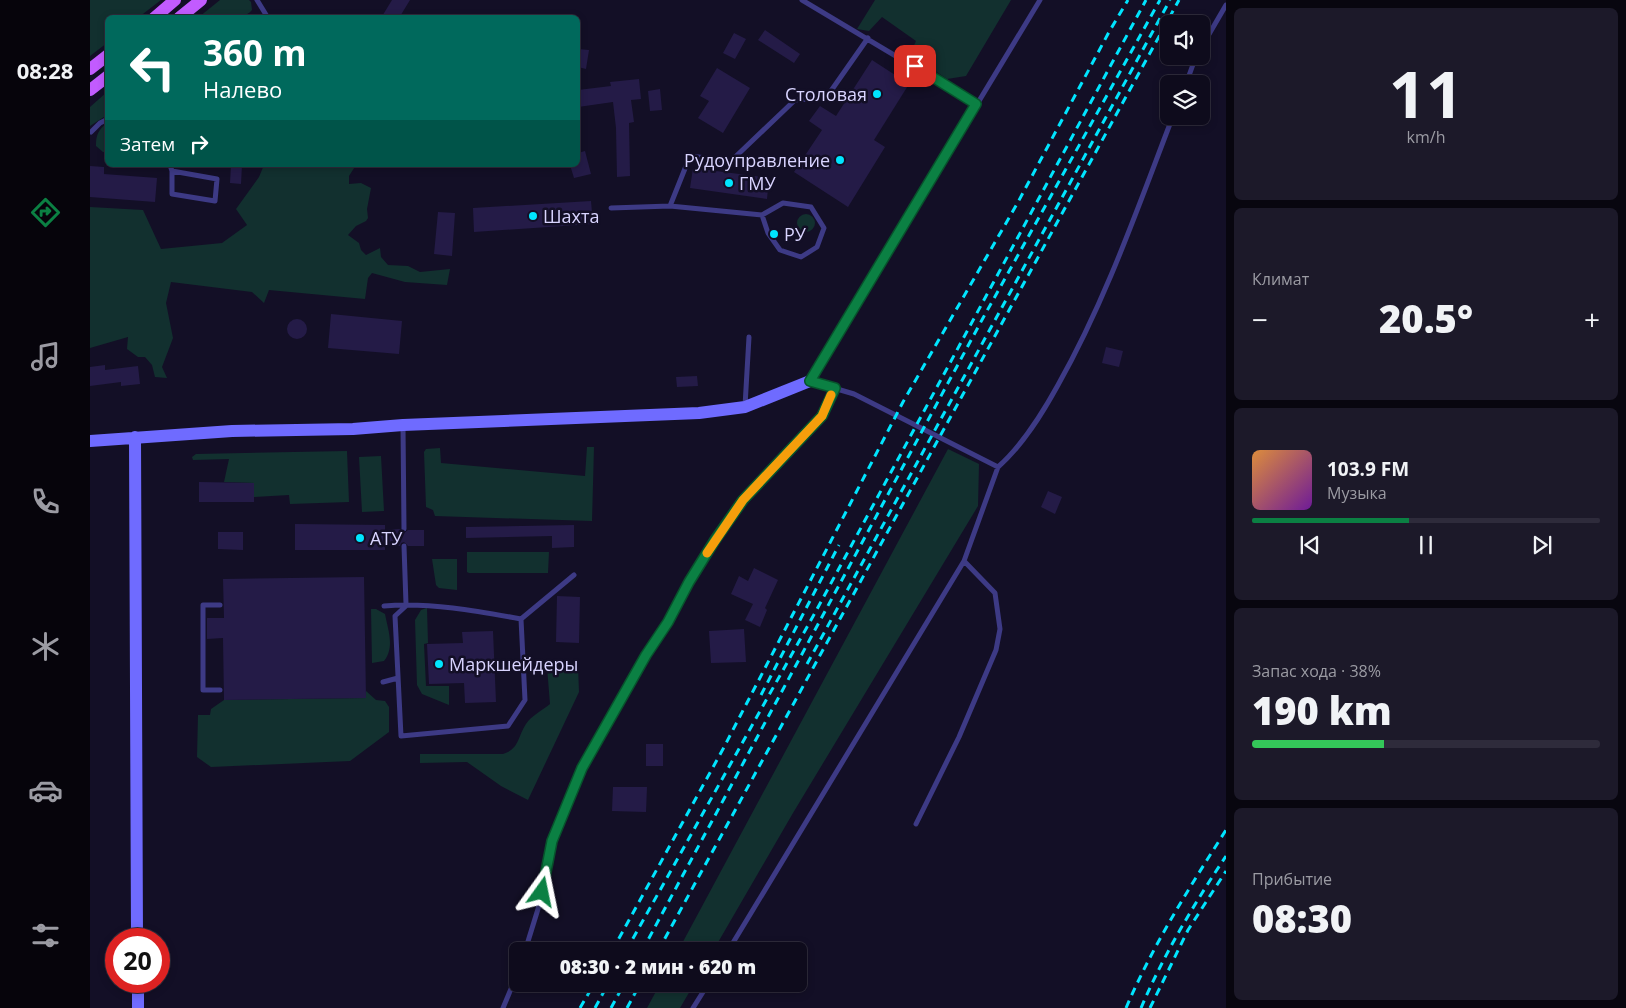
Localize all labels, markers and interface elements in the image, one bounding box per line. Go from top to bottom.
map controls [1160,15,1210,125]
button: sound [1160,15,1210,65]
text: 360 m [203,29,307,76]
icon: left [120,35,185,100]
pin [894,45,936,87]
text: 11 [1389,49,1463,137]
icon: arrive [901,52,929,80]
text: 08:28 [17,55,73,85]
text: Налево [203,74,282,104]
button: layers [1160,75,1210,125]
place label: Столовая [785,82,867,106]
marker: Столовая [871,88,883,100]
text: km/h [1407,126,1445,148]
icon: right [185,130,213,158]
text: Затем [120,131,175,157]
place label: Рудоуправление [684,148,830,172]
marker: Рудоуправление [834,154,846,166]
place label: ГМУ [739,171,777,195]
marker: ГМУ [723,177,735,189]
icon: directions [28,195,63,230]
place label: Шахта [543,204,599,228]
marker: Шахта [527,210,539,222]
place label: РУ [784,222,807,246]
marker: РУ [768,228,780,240]
text: Климат [1252,268,1309,290]
text: 20.5° [1379,292,1473,344]
text: − [1252,300,1268,338]
text: + [1584,300,1600,338]
icon: music [28,339,63,374]
text: 103.9 FM [1327,456,1409,482]
text: Музыка [1327,482,1387,504]
icon: phone [28,484,63,519]
place label: АТУ [370,526,403,550]
icon: previous [1296,531,1324,559]
icon: pause [1412,531,1440,559]
icon: next [1528,531,1556,559]
marker: АТУ [354,532,366,544]
icon: climate [28,629,63,664]
place label: Маркшейдеры [449,652,578,676]
marker: Маркшейдеры [433,658,445,670]
text: Запас хода · 38% [1252,660,1381,682]
text: 190 km [1252,684,1392,736]
icon: car [28,773,63,808]
position arrow [515,865,567,917]
text: Прибытие [1252,868,1332,890]
text: 08:30 [1252,892,1352,944]
icon: filters [28,918,63,953]
speed limit sign: 20 [105,928,170,993]
text: 08:30 · 2 мин · 620 m [560,954,756,980]

